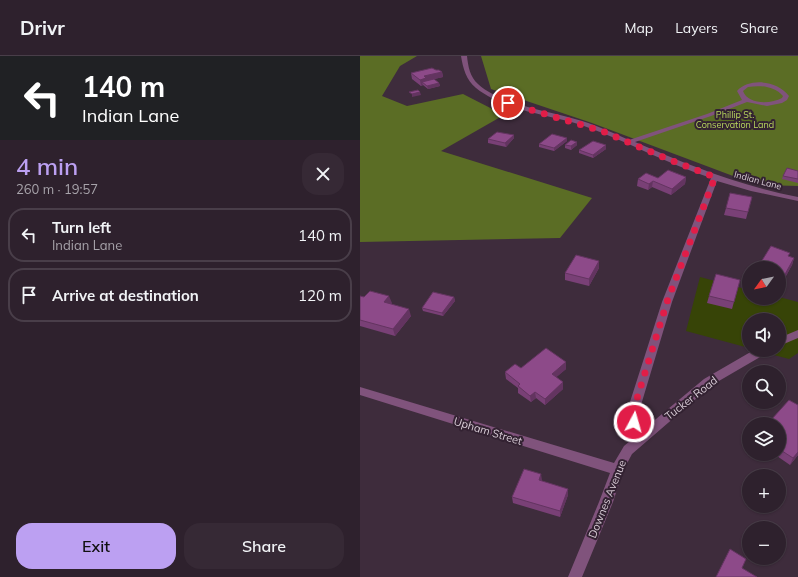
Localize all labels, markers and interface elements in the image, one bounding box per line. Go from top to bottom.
text: Drivr [20,16,65,40]
text: Map [624,19,653,37]
text: Layers [675,19,718,37]
text: Share [740,19,778,37]
text: 140 m [82,69,165,104]
icon: left [16,72,68,124]
pin [491,86,525,120]
icon: arrive [497,92,519,114]
text: Indian Lane [82,104,179,127]
park label: Phillip St. Conservation Land [696,109,774,130]
text: 4 min [16,151,78,181]
button: close [302,153,344,195]
street label: Indian Lane [733,168,783,192]
text: 260 m · 19:57 [16,181,98,197]
text: Turn left [52,218,111,237]
icon: left [18,224,40,246]
text: 140 m [298,226,342,245]
text: Indian Lane [52,237,122,253]
north arrow [742,261,786,305]
map controls [742,261,786,565]
icon: arrive [18,284,40,306]
text: Arrive at destination [52,286,199,305]
text: 120 m [298,286,342,305]
button: sound [742,313,786,357]
button: search [742,365,786,409]
street label: Tucker Road [662,373,720,423]
position arrow [613,401,655,443]
street label: Upham Street [452,414,524,448]
button: layers [742,417,786,461]
street label: Downes Avenue [585,458,629,540]
button: + [742,469,786,513]
button: − [742,521,786,565]
button: Exit [16,523,176,569]
button: Share [184,523,344,569]

